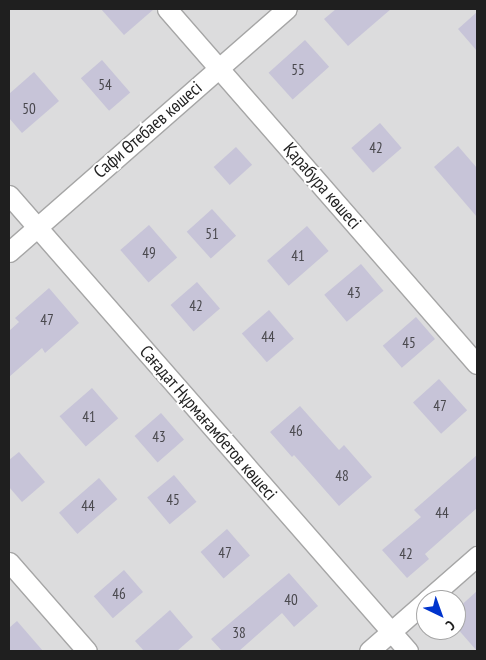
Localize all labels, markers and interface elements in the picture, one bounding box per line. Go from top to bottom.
house number: 55 [291,61,305,79]
house number: 54 [98,76,112,94]
street label: Сафи Өтебаев көшесі [89,77,207,183]
house number: 50 [22,100,36,118]
street label: Қарабура көшесі [279,138,365,234]
house number: 42 [369,139,383,157]
house number: 51 [205,225,219,243]
house number: 49 [142,244,156,262]
house number: 41 [291,247,305,265]
house number: 43 [347,284,361,302]
house number: 42 [189,297,203,315]
house number: 47 [40,311,54,329]
house number: 44 [261,328,275,346]
house number: 45 [402,334,416,352]
street label: Сағадат Нұрмағамбетов көшесі [135,341,281,505]
house number: 47 [433,397,447,415]
house number: 41 [82,408,96,426]
house number: 46 [289,422,303,440]
house number: 43 [152,428,166,446]
house number: 48 [335,467,349,485]
house number: 45 [166,491,180,509]
house number: 44 [81,497,95,515]
house number: 44 [435,504,449,522]
house number: 47 [218,544,232,562]
house number: 42 [399,545,413,563]
house number: 46 [112,585,126,603]
north arrow [416,590,466,640]
house number: 40 [284,591,298,609]
text: С [442,617,459,634]
house number: 38 [232,624,246,642]

